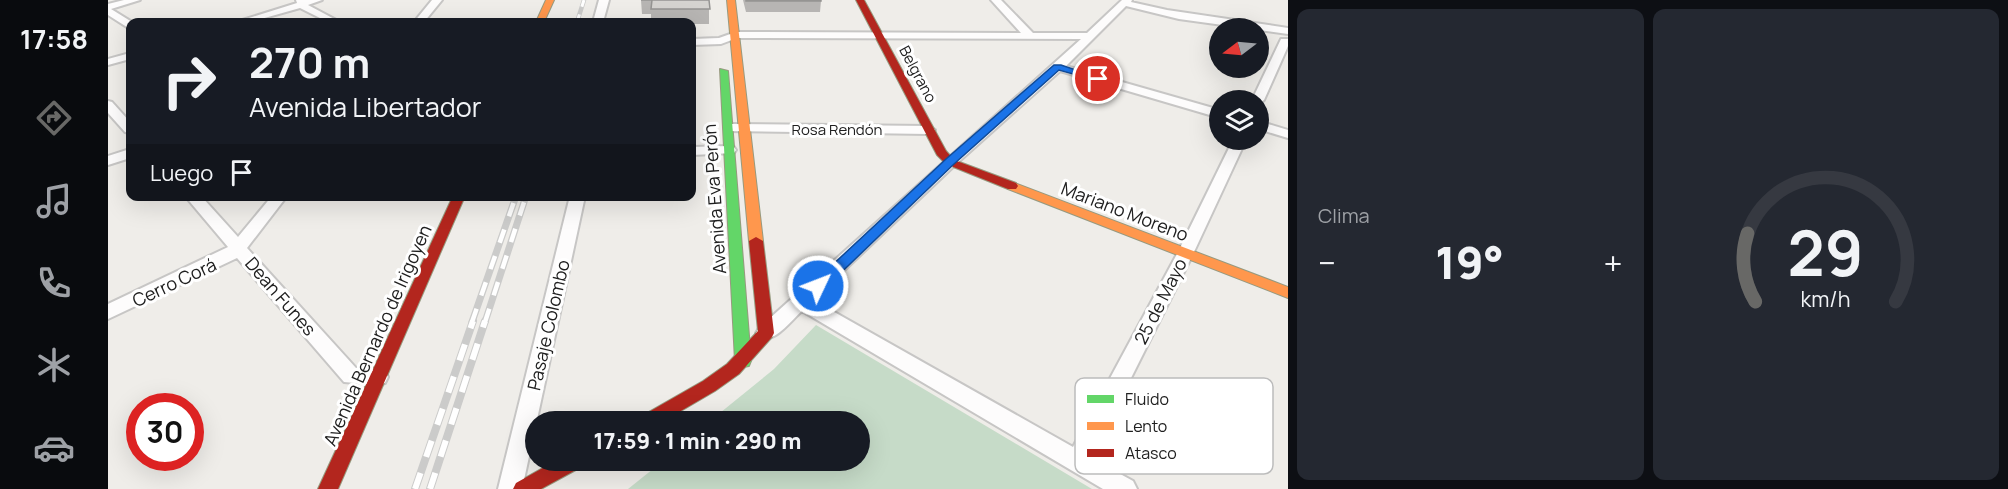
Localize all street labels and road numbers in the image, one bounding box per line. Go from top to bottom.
street label: Belgrano [894,42,942,106]
street label: Rosa Rendón [792,119,883,140]
street label: Avenida Eva Perón [697,123,731,275]
street label: Mariano Moreno [1058,176,1192,246]
street label: Avenida Bernardo de Irigoyen [317,221,437,449]
street label: Dean Funes [240,251,322,341]
street label: Cerro Corá [128,252,220,312]
street label: 25 de Mayo [1128,254,1192,348]
street label: Pasaje Colombo [521,257,575,393]

